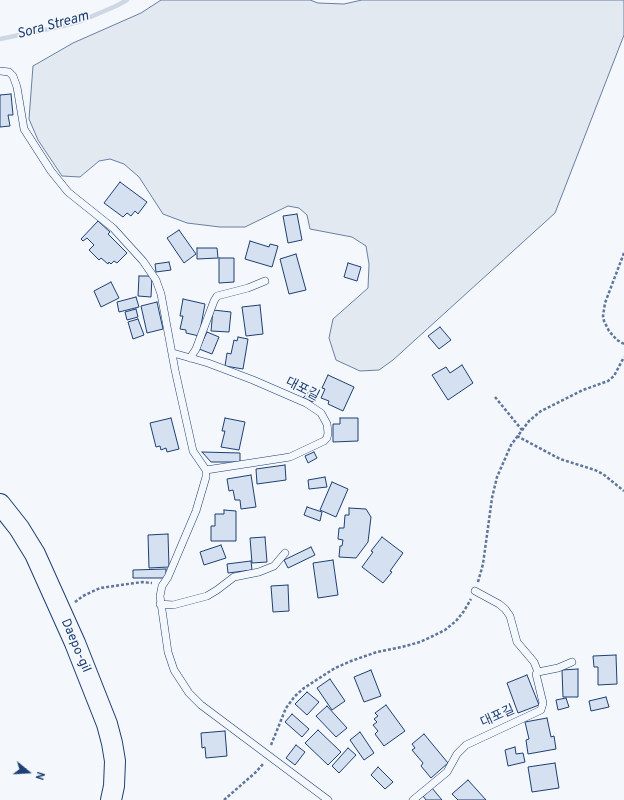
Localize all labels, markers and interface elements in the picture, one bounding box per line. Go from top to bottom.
water label: Sora Stream [15,8,91,44]
street label: 대포길 [282,375,322,405]
street label: Daepo-gil [57,617,93,675]
street label: 대포길 [478,703,518,731]
north arrow [8,752,48,792]
text: N [32,770,47,782]

